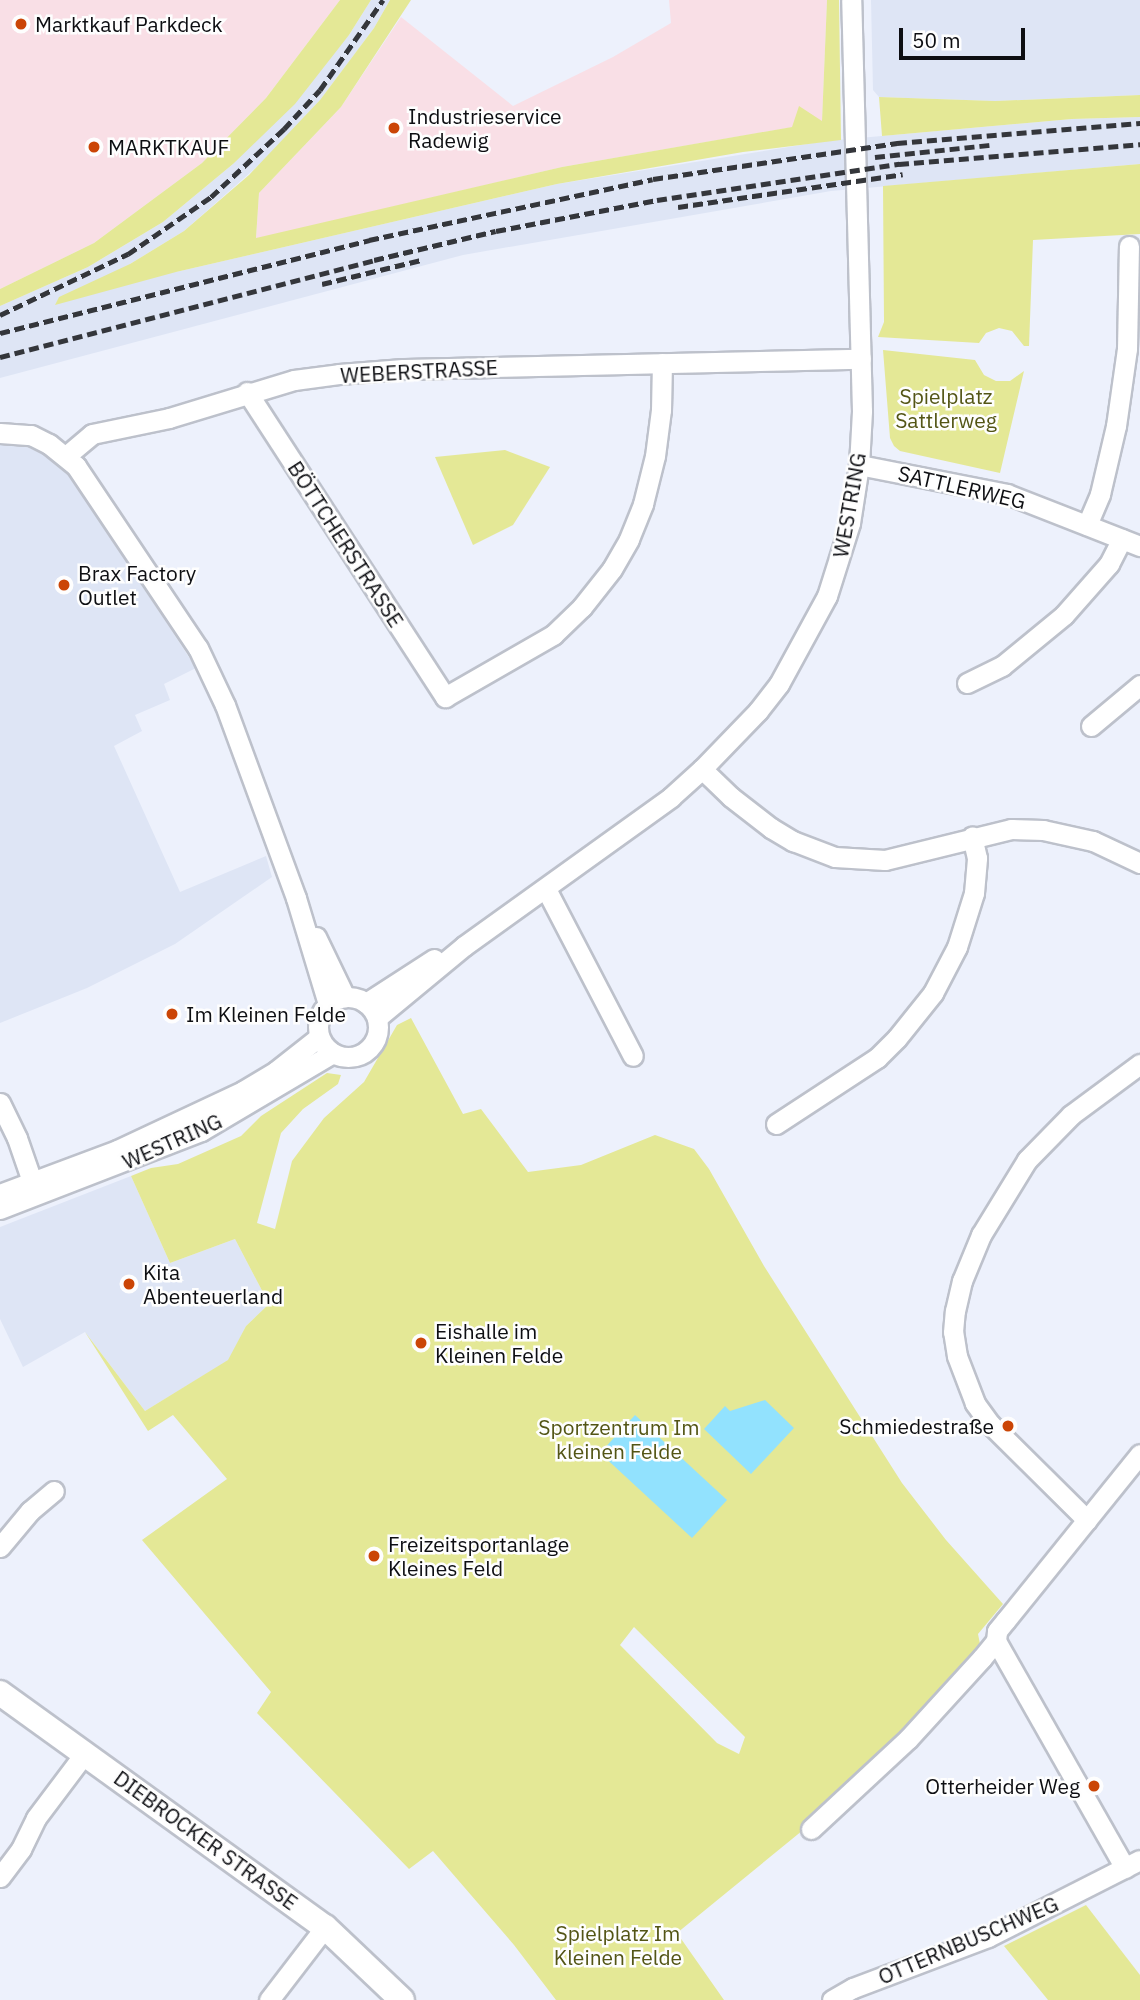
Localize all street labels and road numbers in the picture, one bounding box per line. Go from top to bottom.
street label: WEBERSTRASSE [340,354,498,388]
street label: WESTRING [827,451,871,559]
street label: BÖTTCHERSTRASSE [283,456,409,632]
street label: SATTLERWEG [896,460,1028,514]
street label: WESTRING [118,1108,226,1174]
street label: DIEBROCKER STRASSE [109,1765,303,1915]
street label: OTTERNBUSCHWEG [874,1891,1062,1989]

